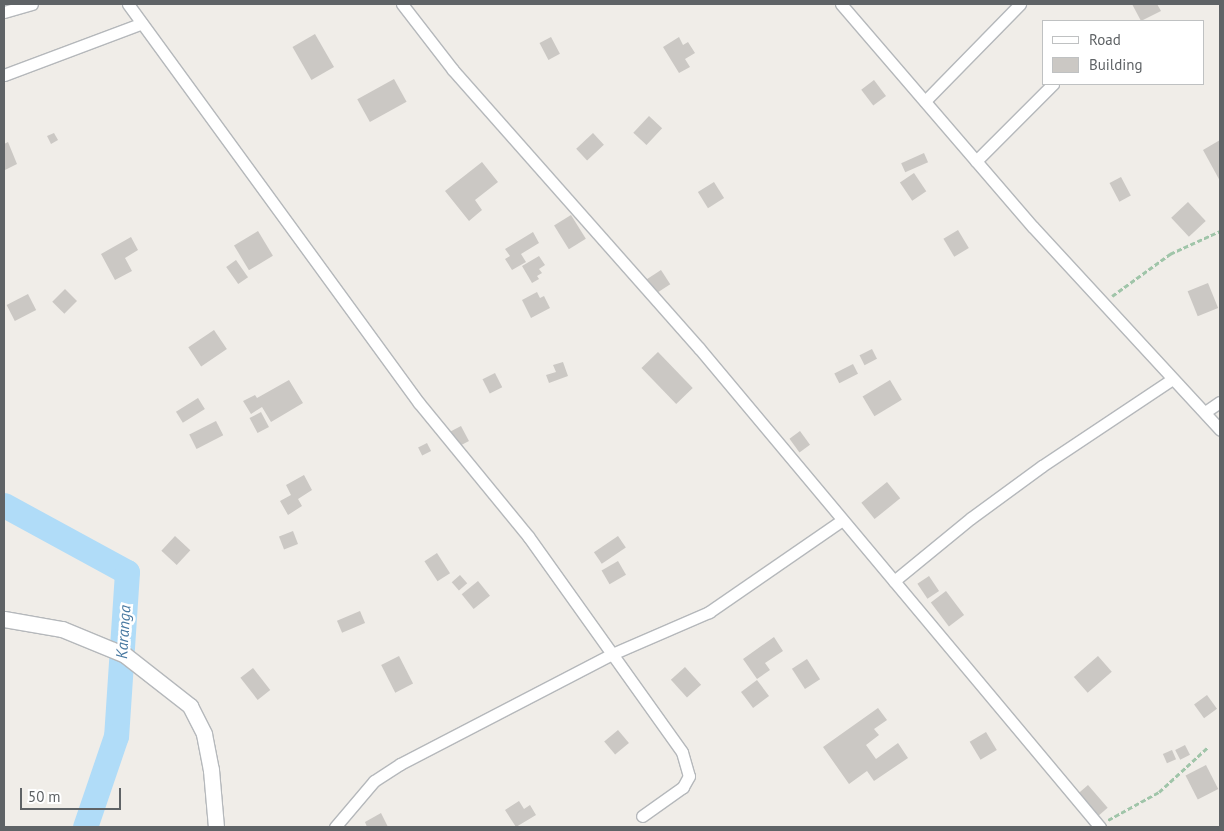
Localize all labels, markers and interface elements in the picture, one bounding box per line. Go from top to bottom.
legend [1042,20,1204,85]
text: Road [1089,30,1121,49]
text: Building [1089,55,1143,74]
water label: Karanga [112,604,134,660]
scale bar [22,778,124,810]
text: 50 m [28,787,61,806]

